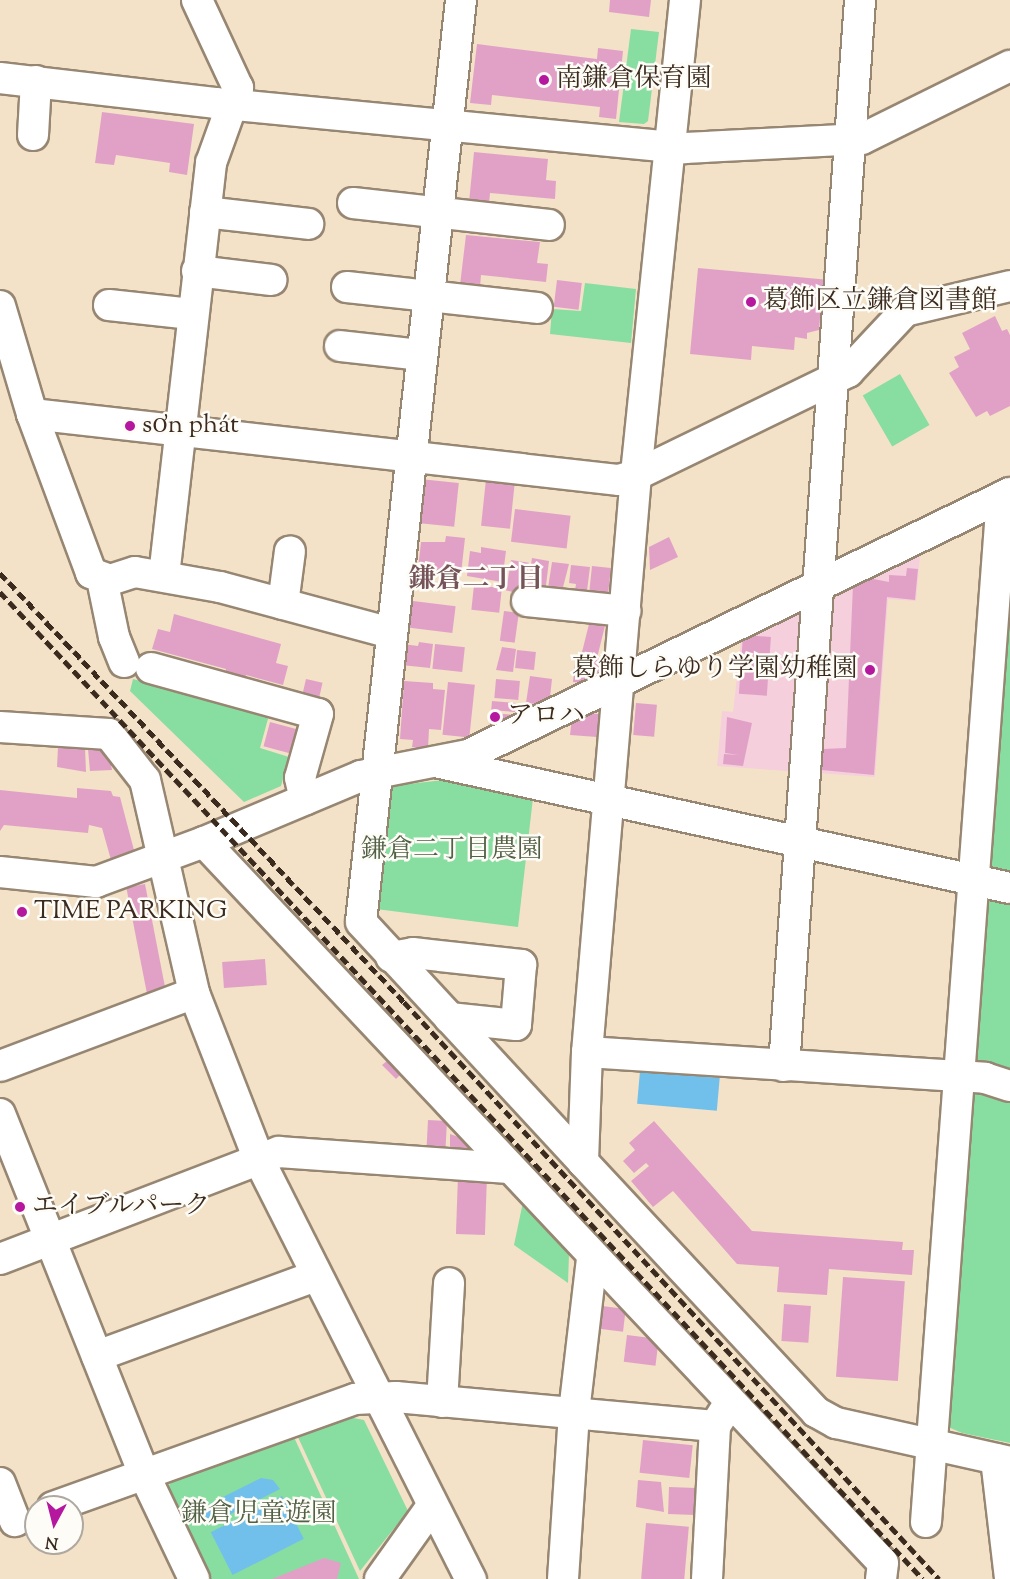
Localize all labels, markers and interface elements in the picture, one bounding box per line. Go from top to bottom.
place label: 南鎌倉保育園 [556,64,712,96]
marker: 南鎌倉保育園 [537,73,551,87]
place label: 葛飾区立鎌倉図書館 [763,286,997,318]
marker: 葛飾区立鎌倉図書館 [744,295,758,309]
place label: sơn phát [142,410,239,442]
marker: sơn phát [123,419,137,433]
district label: 鎌倉二丁目 [409,565,543,597]
place label: 葛飾しらゆり学園幼稚園 [572,654,858,686]
marker: 葛飾しらゆり学園幼稚園 [863,663,877,677]
place label: アロハ [507,701,585,733]
marker: アロハ [488,710,502,724]
park label: 鎌倉二丁目農園 [361,835,543,867]
place label: TIME PARKING [34,896,227,928]
marker: TIME PARKING [15,905,29,919]
place label: エイブルパーク [32,1191,214,1223]
marker: エイブルパーク [13,1200,27,1214]
north arrow [24,1495,84,1555]
park label: 鎌倉児童遊園 [181,1499,337,1531]
text: N [44,1529,60,1554]

